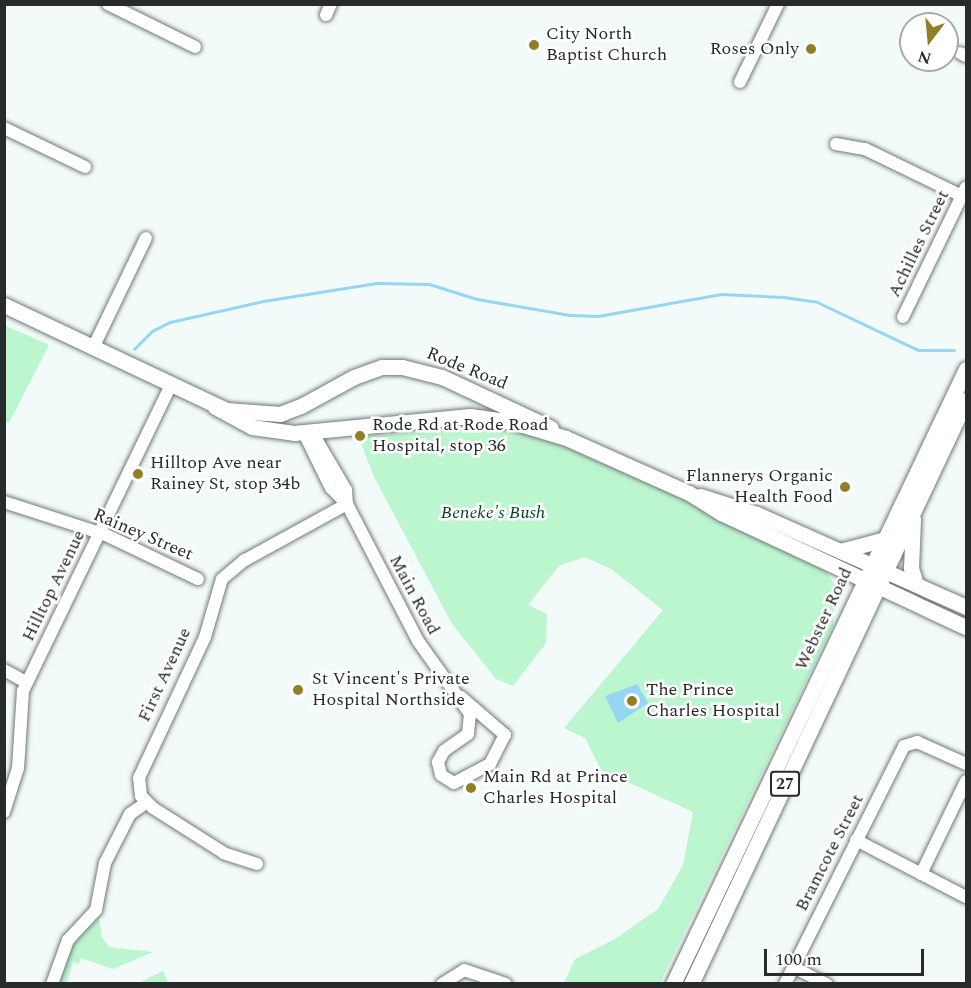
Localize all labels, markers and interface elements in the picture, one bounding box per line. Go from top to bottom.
north arrow [899,12,959,72]
place label: City North Baptist Church [546,24,667,66]
marker: City North Baptist Church [527,38,541,52]
place label: Roses Only [710,38,799,60]
marker: Roses Only [804,42,818,56]
text: N [915,44,934,71]
street label: Achilles Street [884,187,954,301]
street label: Rode Road [423,343,511,395]
place label: Rode Rd at Rode Road Hospital, stop 36 [372,415,549,458]
marker: Rode Rd at Rode Road Hospital, stop 36 [353,429,367,443]
place label: Hilltop Ave near Rainey St, stop 34b [150,453,300,496]
place label: Flannerys Organic Health Food [686,466,833,508]
marker: Hilltop Ave near Rainey St, stop 34b [131,467,145,481]
marker: Flannerys Organic Health Food [838,480,852,494]
park label: Beneke's Bush [441,502,545,524]
street label: Rainey Street [90,504,196,566]
street label: Hilltop Avenue [18,527,90,645]
street label: Main Road [384,551,444,639]
street label: Webster Road [791,564,857,674]
street label: First Avenue [134,624,196,726]
place label: St Vincent's Private Hospital Northside [312,669,470,712]
place label: The Prince Charles Hospital [646,680,780,722]
marker: St Vincent's Private Hospital Northside [289,681,307,699]
marker: The Prince Charles Hospital [623,692,641,710]
place label: Main Rd at Prince Charles Hospital [483,767,628,810]
road number: 27 [770,771,800,797]
marker: Main Rd at Prince Charles Hospital [464,781,478,795]
street label: Bramcote Street [791,791,869,915]
scale bar [767,937,928,975]
text: 100 m [775,946,822,973]

